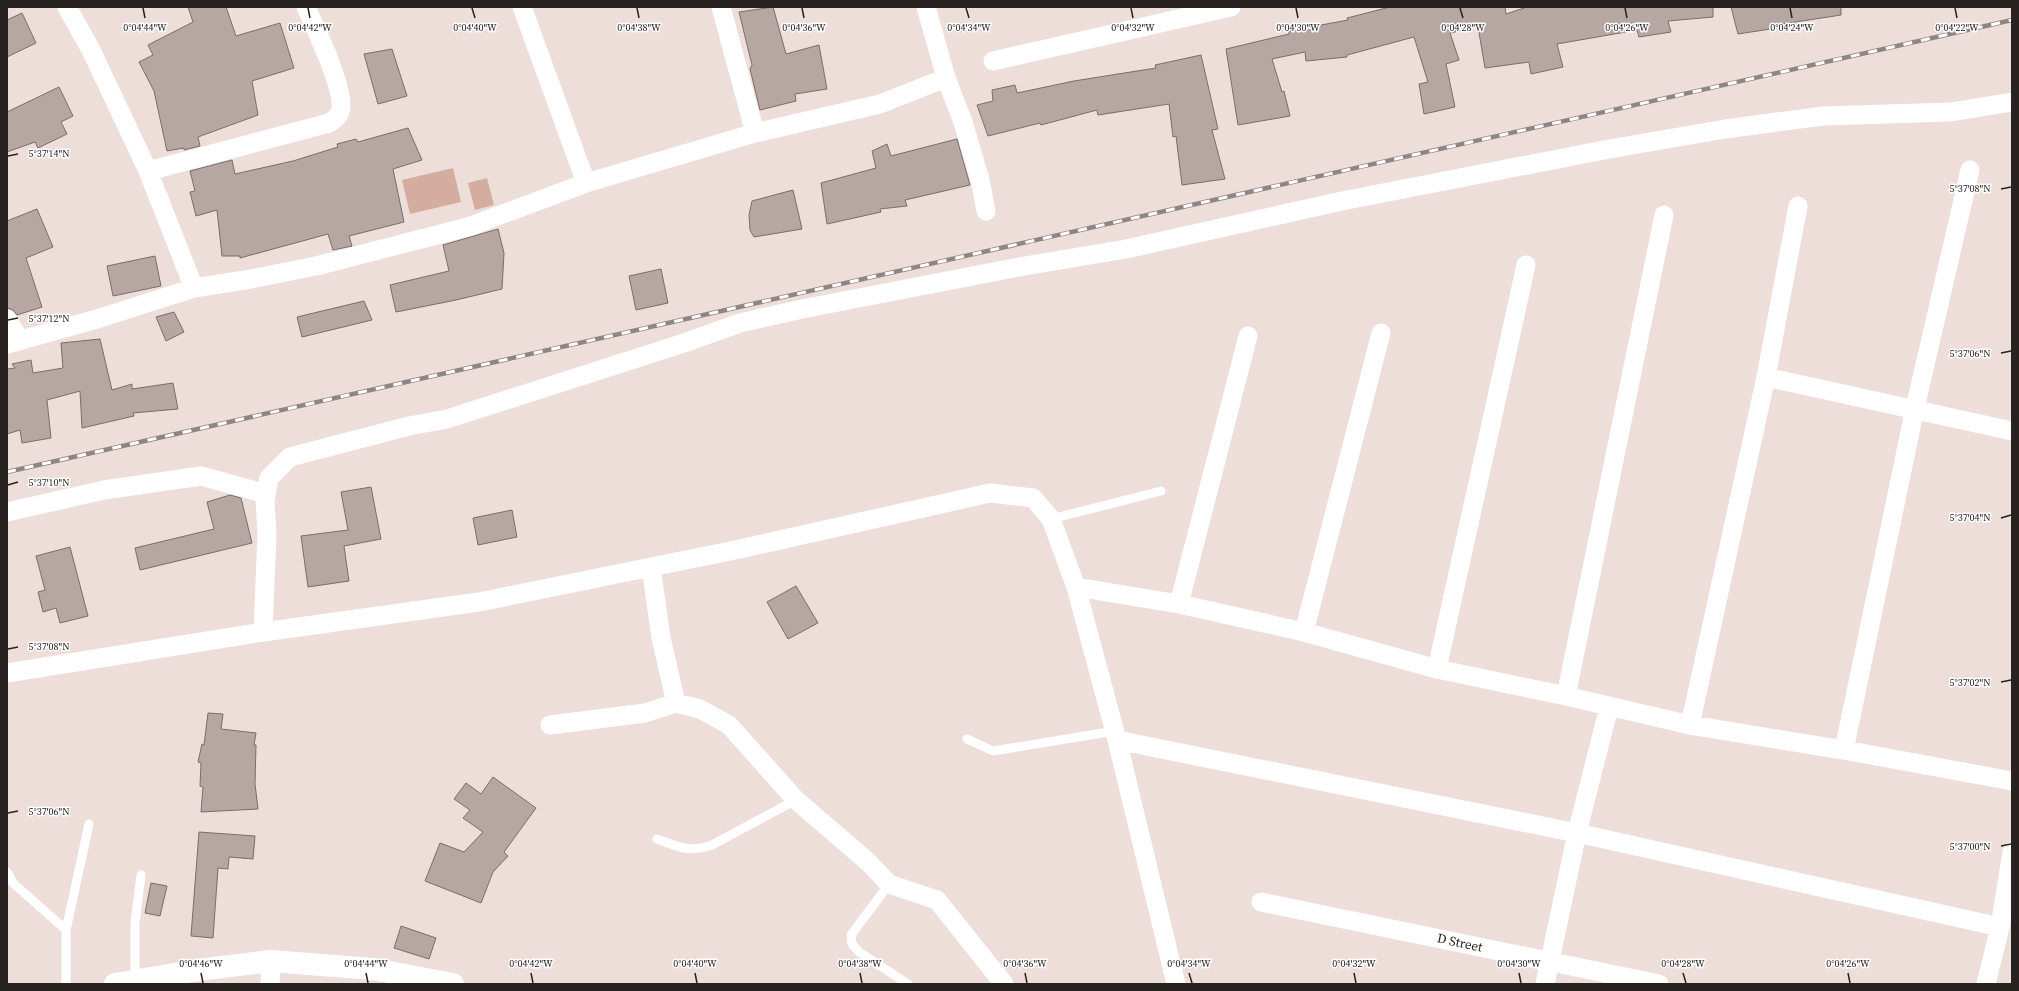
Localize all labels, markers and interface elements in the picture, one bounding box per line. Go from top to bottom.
text: 0°04'44"W [123,21,167,34]
text: 0°04'42"W [288,21,332,34]
text: 0°04'40"W [453,21,497,34]
text: 0°04'38"W [617,21,661,34]
text: 0°04'36"W [782,21,826,34]
text: 0°04'34"W [947,21,991,34]
text: 0°04'32"W [1111,21,1155,34]
text: 0°04'30"W [1276,21,1320,34]
text: 0°04'28"W [1441,21,1485,34]
text: 0°04'26"W [1605,21,1649,34]
text: 0°04'24"W [1770,21,1814,34]
text: 0°04'22"W [1935,21,1979,34]
text: 5°37'14"N [28,147,70,160]
text: 5°37'08"N [1949,182,1991,195]
text: 5°37'12"N [28,312,70,325]
text: 5°37'06"N [1949,347,1991,360]
text: 5°37'10"N [28,476,70,489]
text: 5°37'04"N [1949,511,1991,524]
text: 5°37'08"N [28,640,70,653]
text: 5°37'02"N [1949,676,1991,689]
text: 5°37'06"N [28,805,70,818]
text: 5°37'00"N [1949,840,1991,853]
street label: D Street [1436,929,1485,956]
text: 0°04'46"W [179,957,223,970]
text: 0°04'44"W [344,957,388,970]
text: 0°04'42"W [509,957,553,970]
text: 0°04'40"W [673,957,717,970]
text: 0°04'38"W [838,957,882,970]
text: 0°04'36"W [1003,957,1047,970]
text: 0°04'34"W [1167,957,1211,970]
text: 0°04'32"W [1332,957,1376,970]
text: 0°04'30"W [1497,957,1541,970]
text: 0°04'28"W [1661,957,1705,970]
text: 0°04'26"W [1826,957,1870,970]

